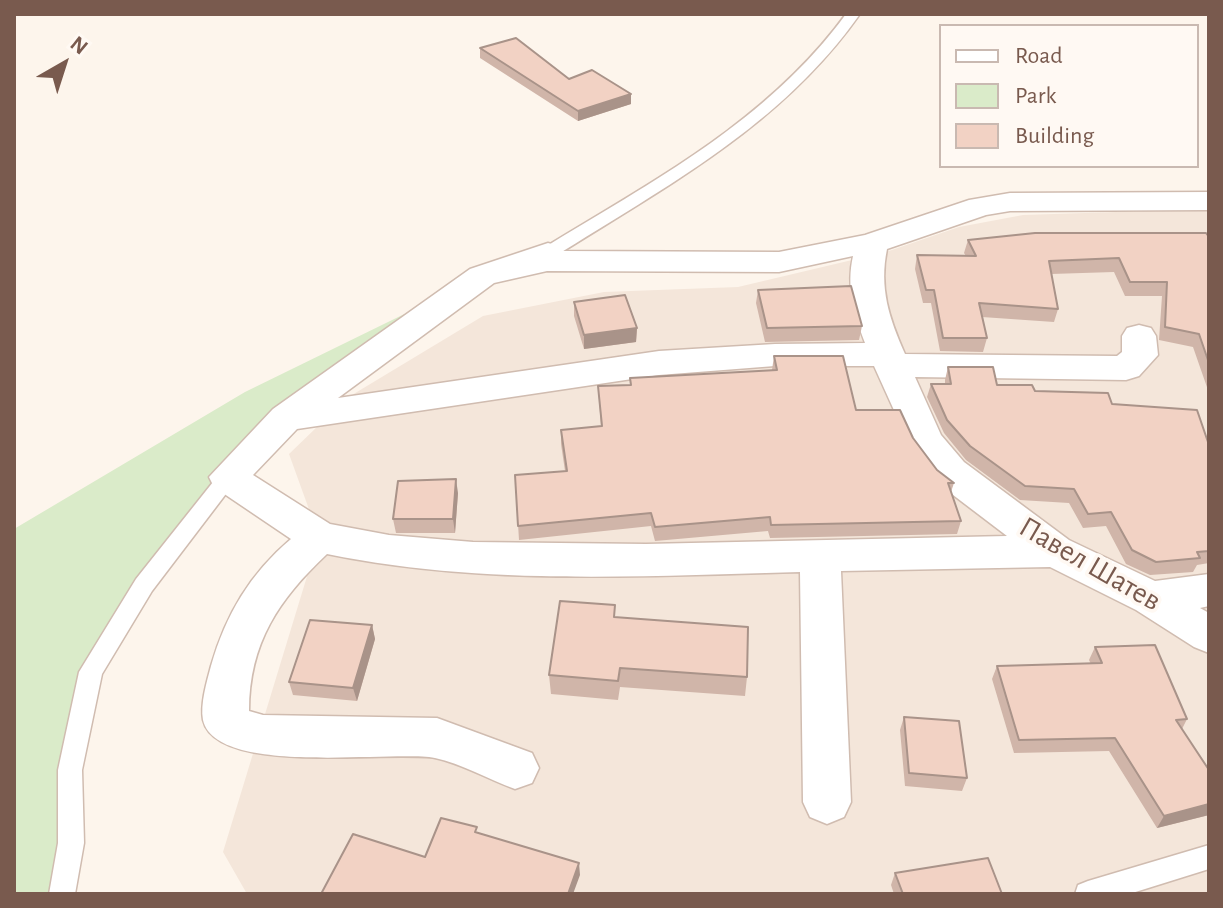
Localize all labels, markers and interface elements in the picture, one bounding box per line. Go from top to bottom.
north arrow [24,24,104,104]
legend [939,24,1199,168]
text: N [66,32,92,59]
text: Road [1015,44,1063,68]
text: Park [1015,84,1056,108]
text: Building [1015,124,1094,148]
street label: Павел Шатев [1013,509,1167,619]

